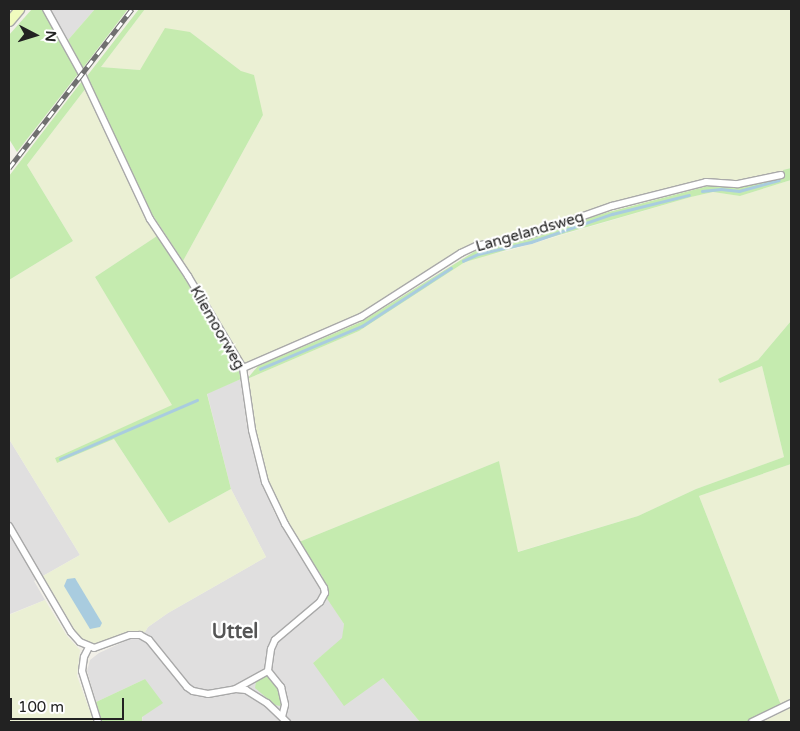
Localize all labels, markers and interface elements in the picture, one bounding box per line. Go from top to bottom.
north arrow [10,10,60,60]
text: N [41,30,59,43]
street label: Langelandsweg [474,208,586,256]
street label: Kliemoorweg [186,283,248,373]
district label: Uttel [212,620,258,644]
scale bar [12,688,126,720]
text: 100 m [18,698,64,716]

